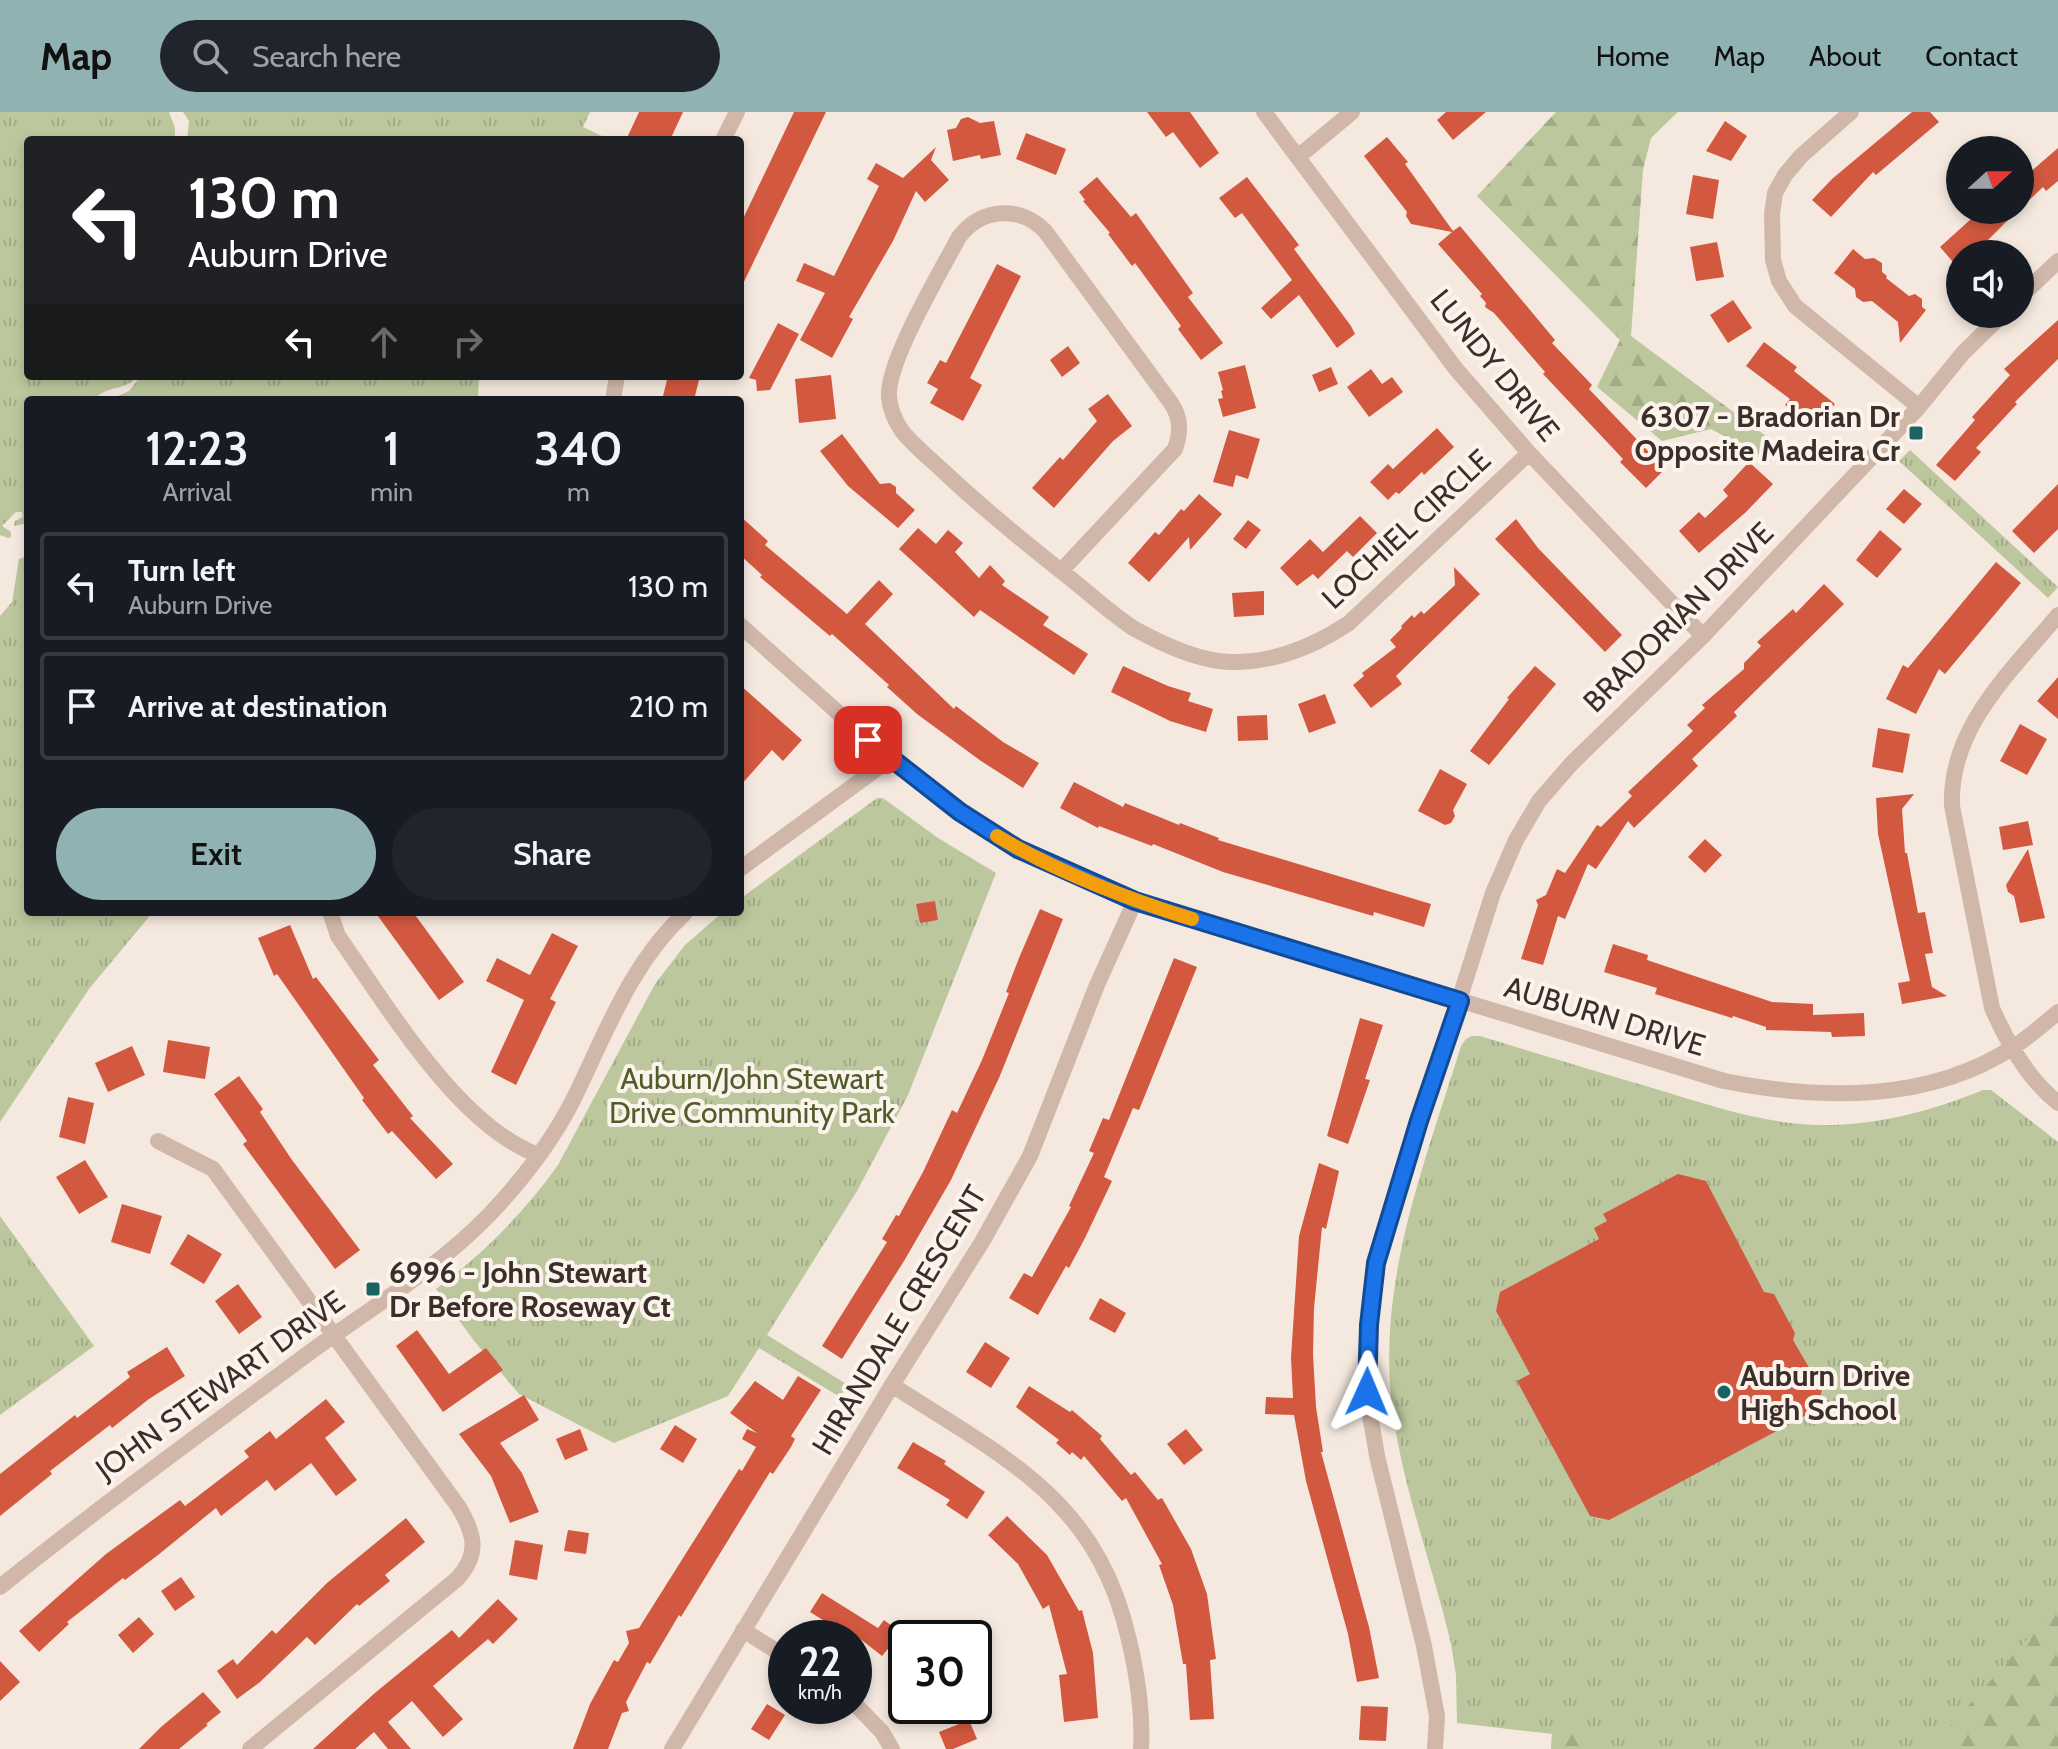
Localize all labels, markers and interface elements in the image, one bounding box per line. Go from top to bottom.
search box [160,20,720,92]
text: Map [40,33,112,80]
icon: search [188,34,232,78]
text: Search here [252,38,401,75]
text: Home [1596,39,1669,73]
text: Map [1713,39,1765,73]
text: About [1809,39,1881,73]
text: Contact [1925,39,2018,73]
north arrow [1946,136,2034,224]
map controls [1946,136,2034,328]
text: 130 m [188,164,340,232]
icon: left [56,168,160,272]
text: Auburn Drive [188,232,388,276]
button: sound [1946,240,2034,328]
street label: LUNDY DRIVE [1423,282,1567,448]
icon: left [278,320,322,364]
icon: ahead [362,320,406,364]
icon: right [446,320,490,364]
place label: 6307 - Bradorian Dr Opposite Madeira Cr [1634,398,1900,469]
text: 12:23 [145,419,249,477]
text: 1 [383,419,400,477]
text: 340 [534,419,623,477]
marker: 6307 - Bradorian Dr Opposite Madeira Cr [1907,424,1925,442]
street label: LOCHIEL CIRCLE [1314,441,1498,617]
text: Arrival [162,476,232,508]
text: min [370,476,413,508]
text: m [567,476,590,508]
street label: BRADORIAN DRIVE [1575,514,1781,720]
text: Turn left [128,552,236,589]
icon: left [60,564,104,608]
text: 130 m [628,568,708,605]
text: Auburn Drive [128,589,272,621]
icon: arrive [60,684,104,728]
text: Arrive at destination [128,688,388,725]
text: 210 m [628,688,708,725]
pin [834,706,902,774]
icon: arrive [846,718,890,762]
button: Exit [56,808,376,900]
button: Share [392,808,712,900]
street label: AUBURN DRIVE [1500,968,1710,1064]
park label: Auburn/John Stewart Drive Community Park [609,1060,896,1131]
street label: HIRANDALE CRESCENT [804,1179,994,1461]
place label: 6996 - John Stewart Dr Before Roseway Ct [389,1254,671,1325]
marker: 6996 - John Stewart Dr Before Roseway Ct [364,1280,382,1298]
street label: JOHN STEWART DRIVE [88,1282,352,1488]
position arrow [1325,1350,1409,1434]
place label: Auburn Drive High School [1740,1357,1910,1428]
marker: Auburn Drive High School [1715,1383,1733,1401]
speed limit sign: 30 [888,1620,992,1724]
text: 22 [799,1637,841,1686]
text: km/h [798,1680,842,1704]

